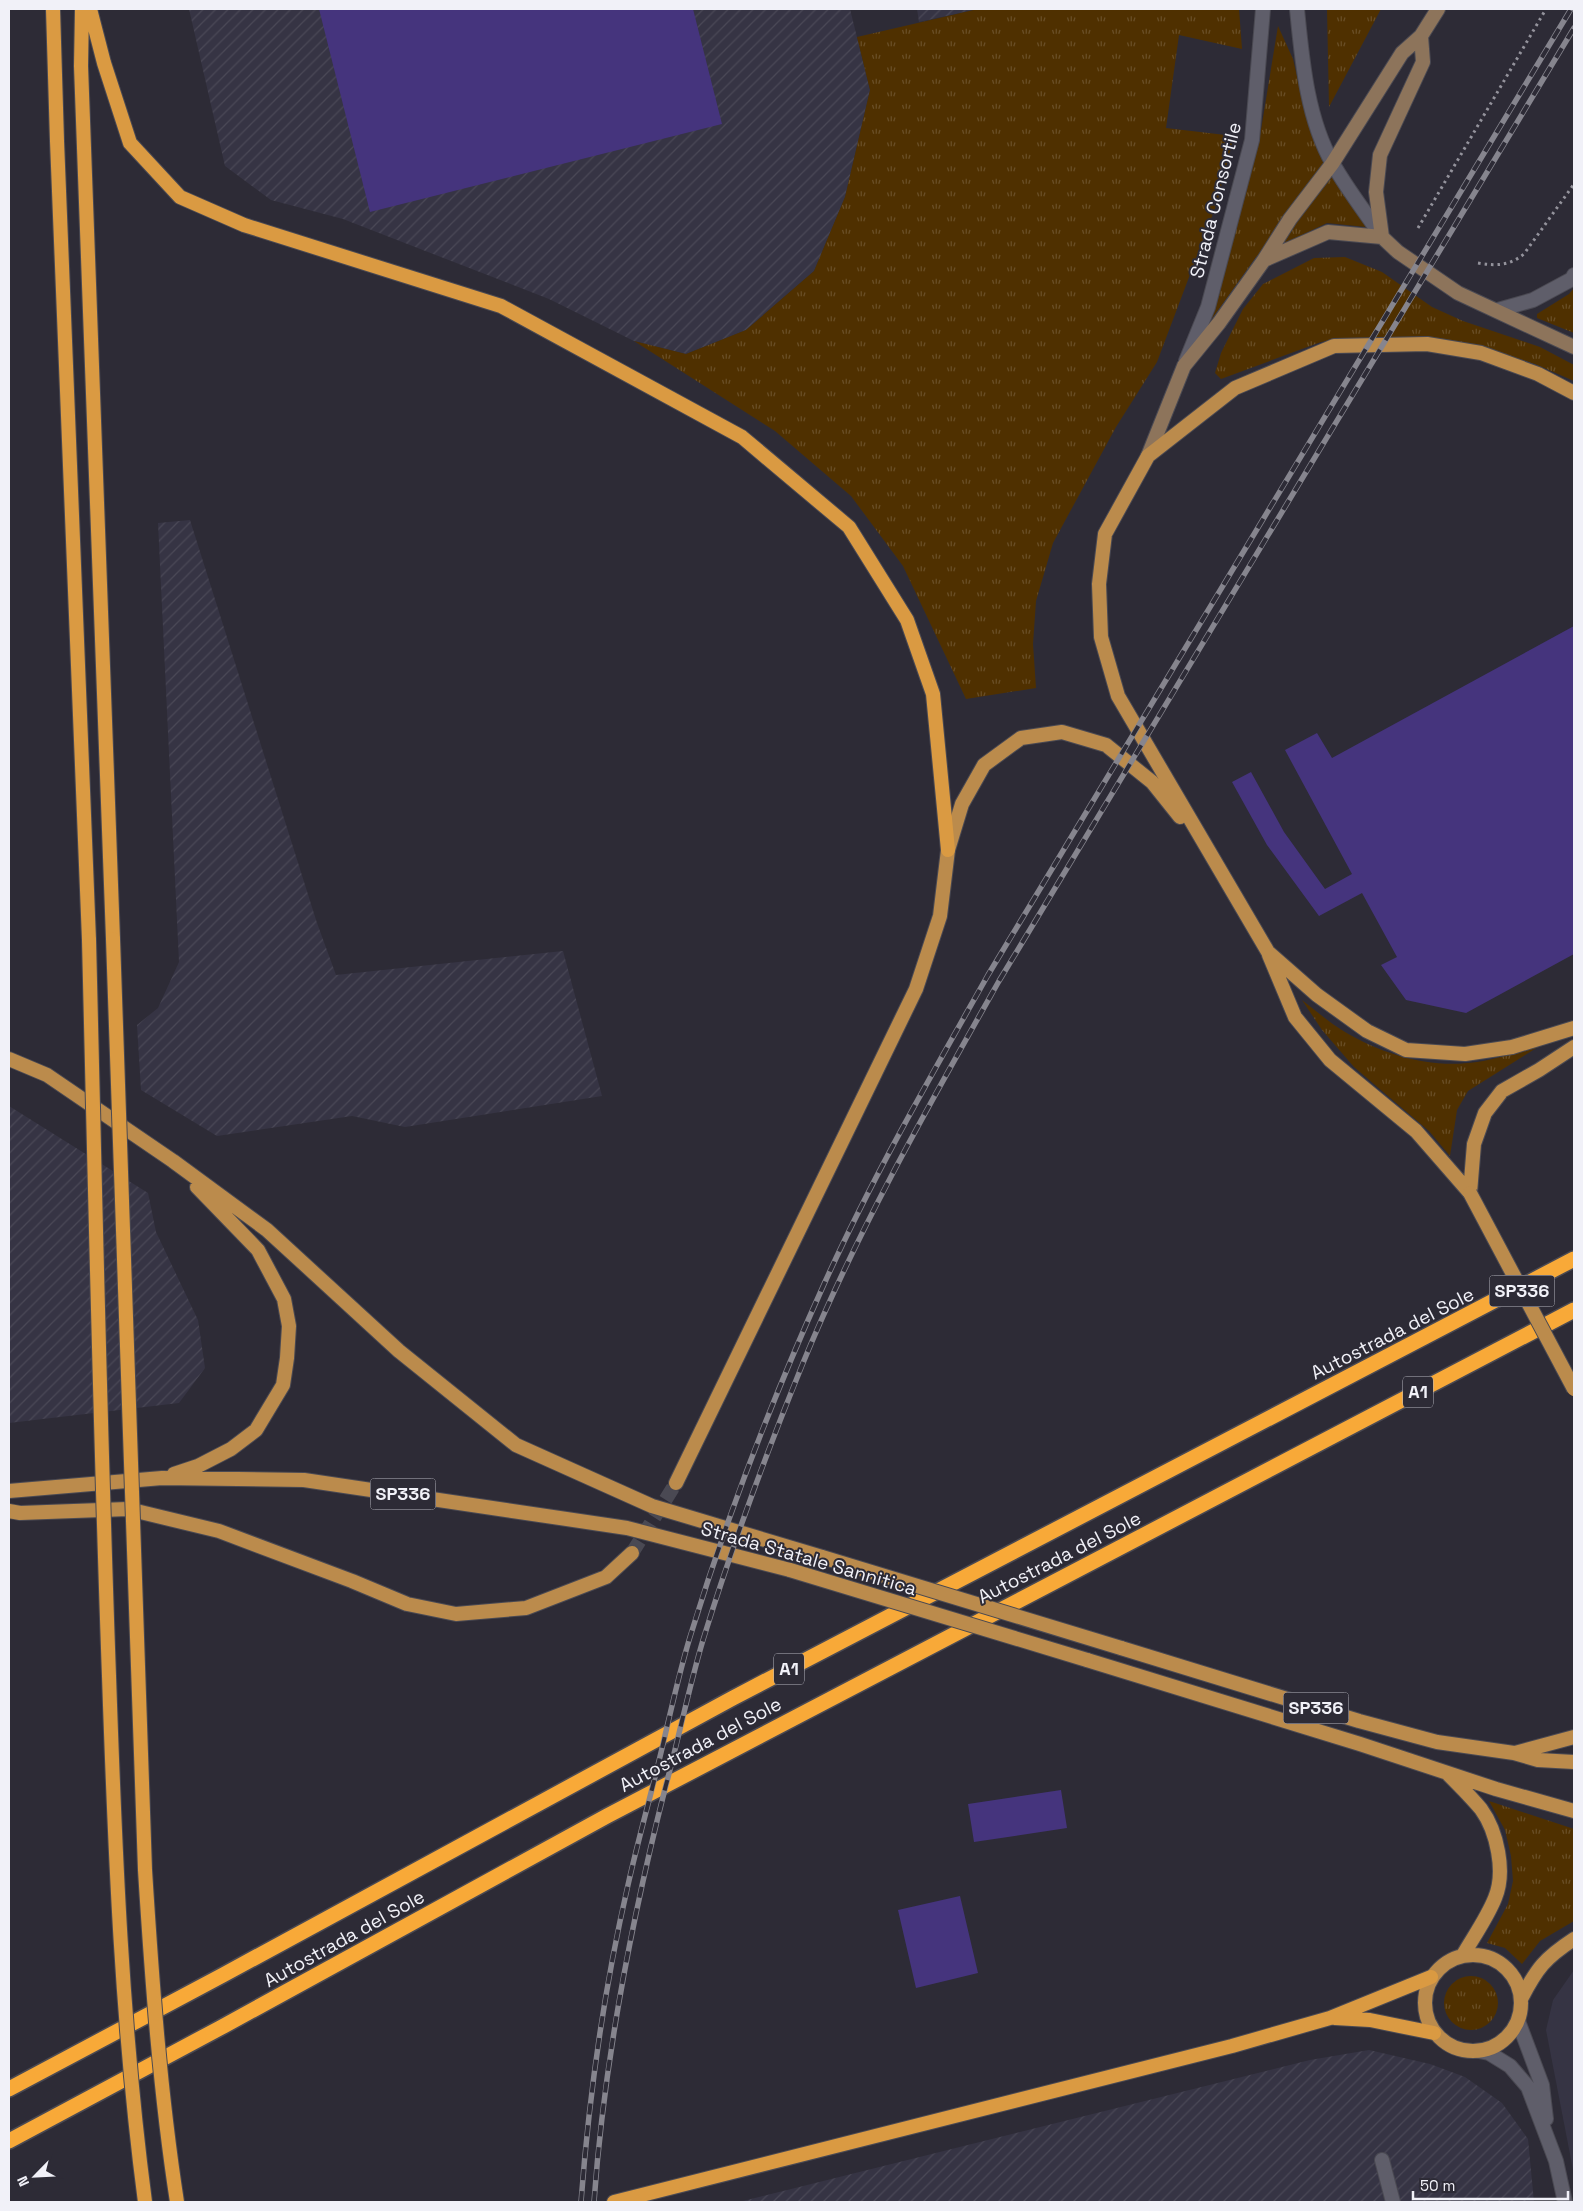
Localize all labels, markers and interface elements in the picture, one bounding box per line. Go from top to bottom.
street label: Strada Consortile [1184,120,1247,281]
road number: SP336 [1490,1276,1554,1306]
street label: Autostrada del Sole [1306,1281,1478,1385]
road number: A1 [1403,1376,1433,1408]
road number: SP336 [370,1478,436,1510]
street label: Autostrada del Sole [973,1505,1145,1609]
street label: Strada Statale Sannitica [698,1516,920,1601]
road number: A1 [774,1654,804,1685]
street label: Autostrada del Sole [615,1691,786,1798]
road number: SP336 [1284,1692,1348,1724]
street label: Autostrada del Sole [259,1884,429,1993]
north arrow [10,2151,60,2201]
scale bar [1413,2168,1568,2200]
text: N [13,2173,33,2189]
text: 50 m [1420,2176,1455,2195]

